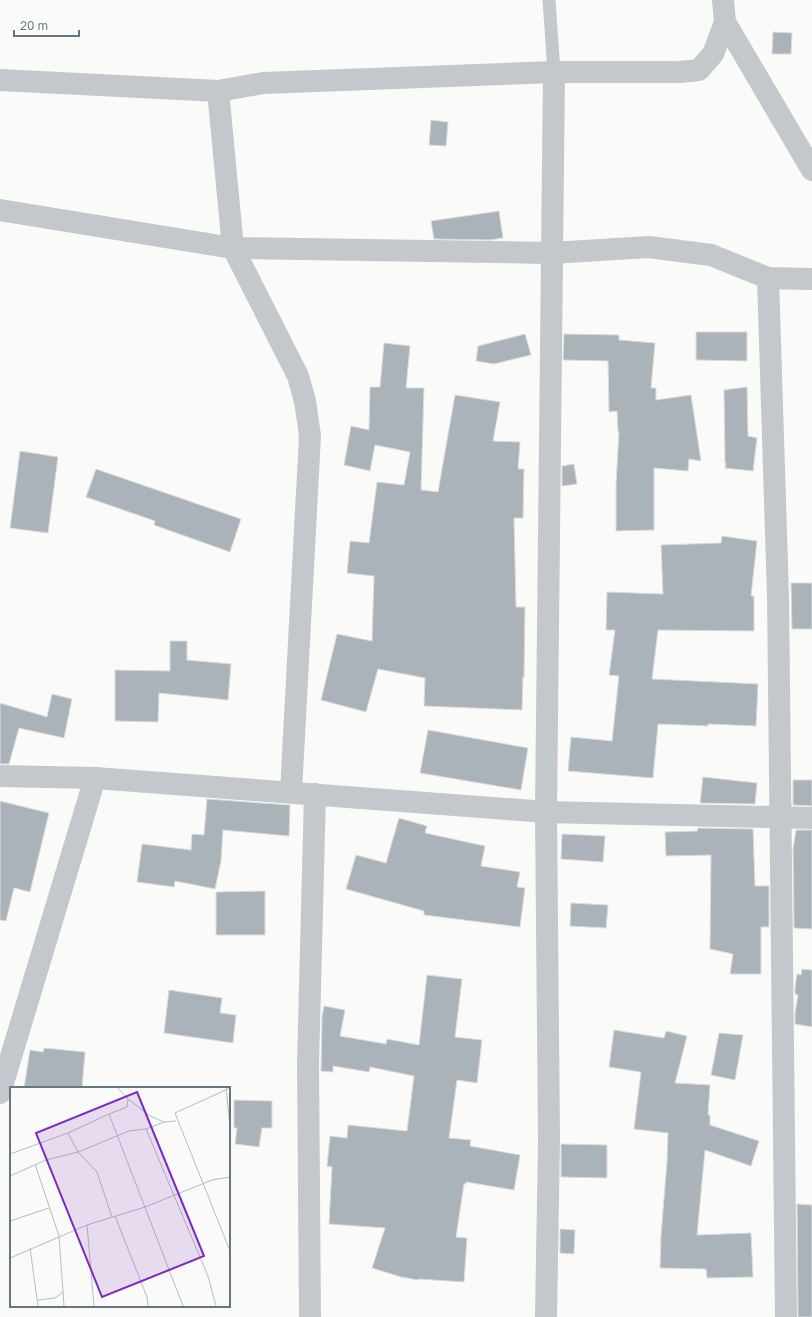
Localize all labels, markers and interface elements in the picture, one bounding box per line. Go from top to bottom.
scale bar [14,12,79,38]
text: 20 m [20,18,48,33]
inset map [10,1087,230,1307]

